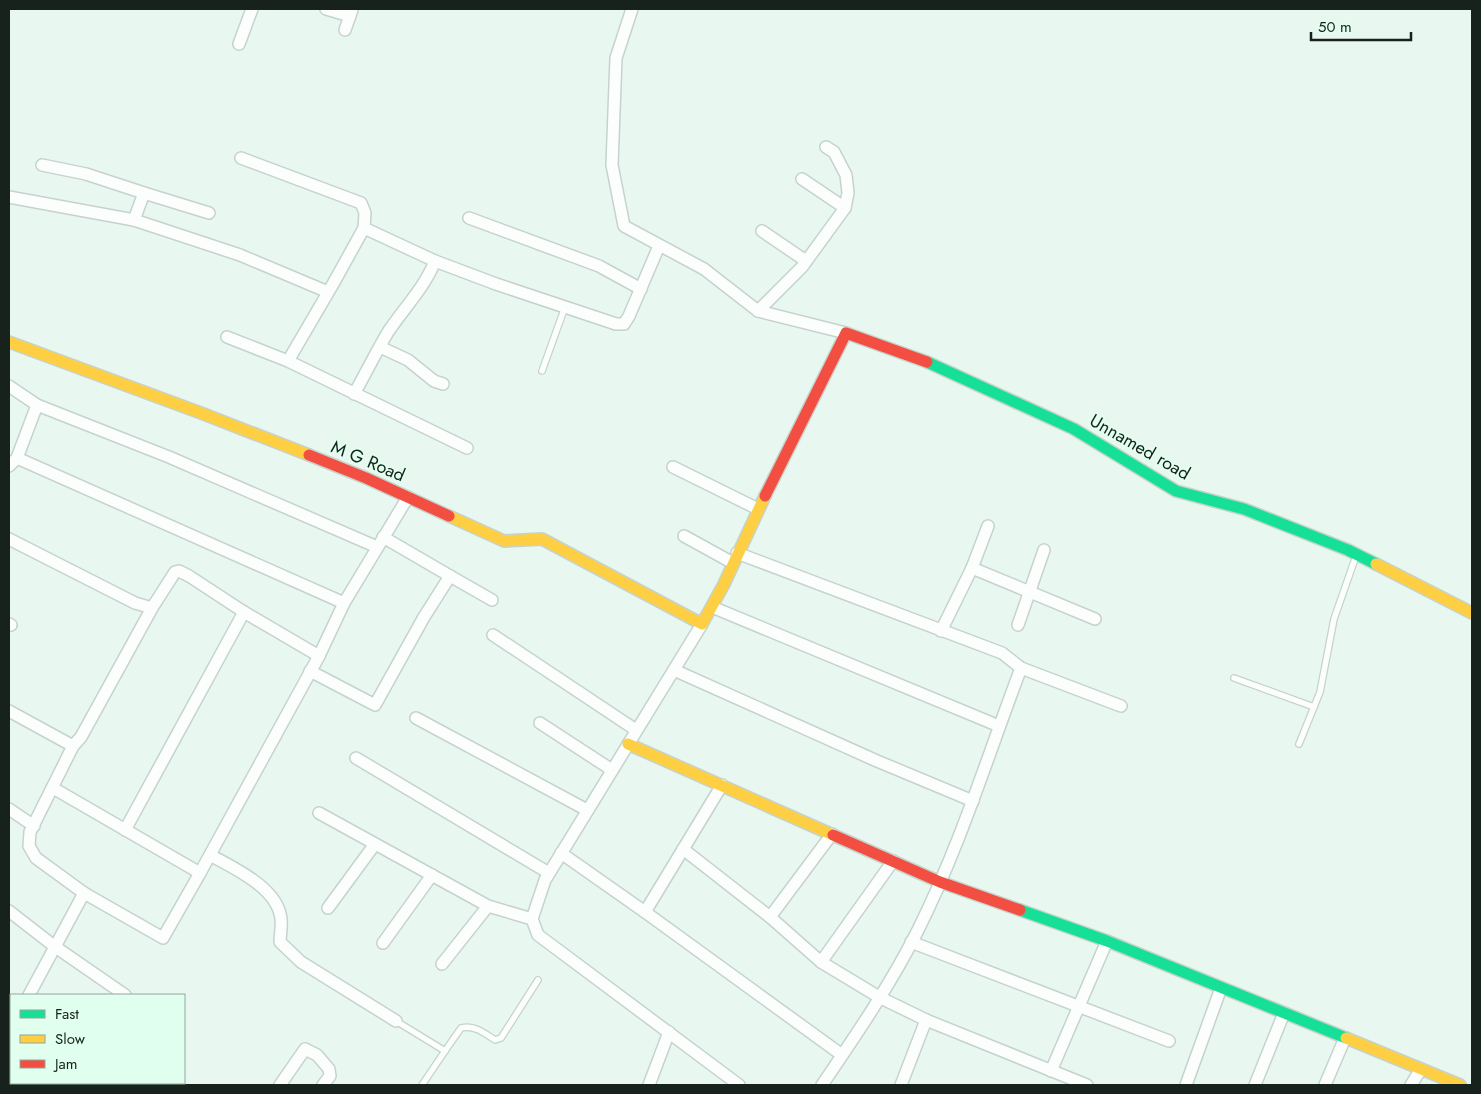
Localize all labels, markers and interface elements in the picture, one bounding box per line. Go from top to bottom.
scale bar [1311,10,1411,42]
text: 50 m [1318,16,1352,38]
street label: Unnamed road [1085,408,1195,486]
street label: M G Road [327,434,409,488]
legend [10,994,185,1084]
text: Fast [55,1003,79,1025]
text: Slow [55,1028,86,1050]
text: Jam [53,1053,78,1075]

